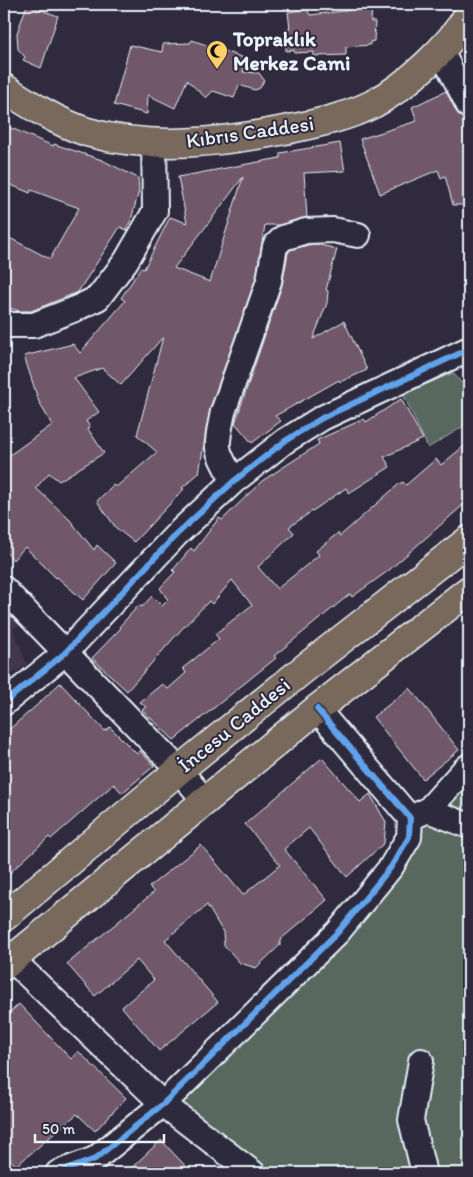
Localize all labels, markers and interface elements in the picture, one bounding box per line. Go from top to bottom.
place label: Topraklık Merkez Cami [232,26,350,75]
mosque icon: Topraklık Merkez Cami [205,39,229,70]
street label: Kıbrıs Caddesi [184,110,315,153]
street label: İncesu Caddesi [173,672,295,777]
scale bar [35,1112,164,1144]
text: 50 m [42,1120,75,1138]

